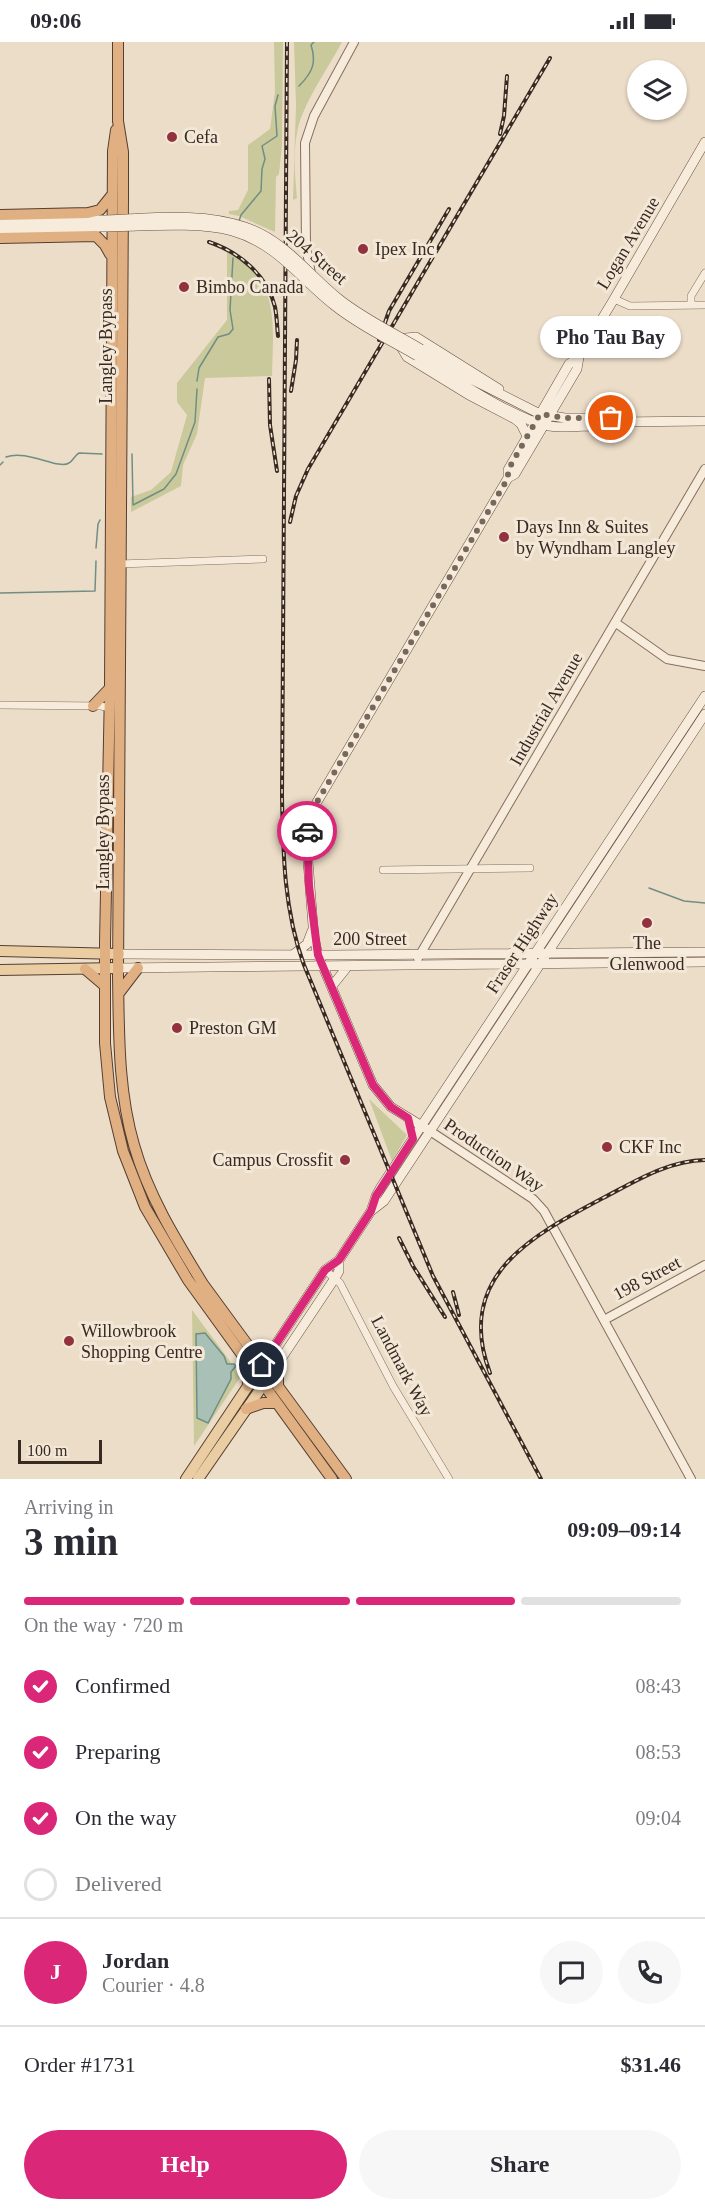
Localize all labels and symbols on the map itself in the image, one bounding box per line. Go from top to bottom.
place label: Cefa [184,127,218,147]
marker: Cefa [165,130,179,144]
street label: Logan Avenue [593,193,663,293]
street label: 204 Street [283,225,351,289]
place label: Ipex Inc [375,239,434,259]
marker: Ipex Inc [356,242,370,256]
place label: Bimbo Canada [196,277,303,297]
marker: Bimbo Canada [177,280,191,294]
street label: Langley Bypass [96,288,116,404]
callout: Pho Tau Bay [540,316,682,358]
pin [585,392,636,443]
place label: Days Inn & Suites by Wyndham Langley [516,517,676,558]
marker: Days Inn & Suites by Wyndham Langley [497,530,511,544]
street label: Industrial Avenue [506,649,586,769]
street label: Langley Bypass [93,774,113,890]
courier [277,801,337,861]
street label: Fraser Highway [482,889,562,997]
marker: The Glenwood [640,916,654,930]
street label: 200 Street [333,929,407,949]
place label: The Glenwood [610,933,685,974]
place label: Preston GM [189,1018,277,1038]
marker: Preston GM [170,1021,184,1035]
street label: Production Way [440,1114,548,1196]
place label: CKF Inc [619,1137,682,1157]
marker: CKF Inc [600,1140,614,1154]
place label: Campus Crossfit [212,1150,333,1170]
marker: Campus Crossfit [338,1153,352,1167]
street label: 198 Street [610,1252,684,1304]
street label: Landmark Way [367,1312,437,1420]
place label: Willowbrook Shopping Centre [81,1321,203,1362]
marker: Willowbrook Shopping Centre [62,1334,76,1348]
pin [236,1339,287,1390]
scale bar [18,1437,102,1464]

